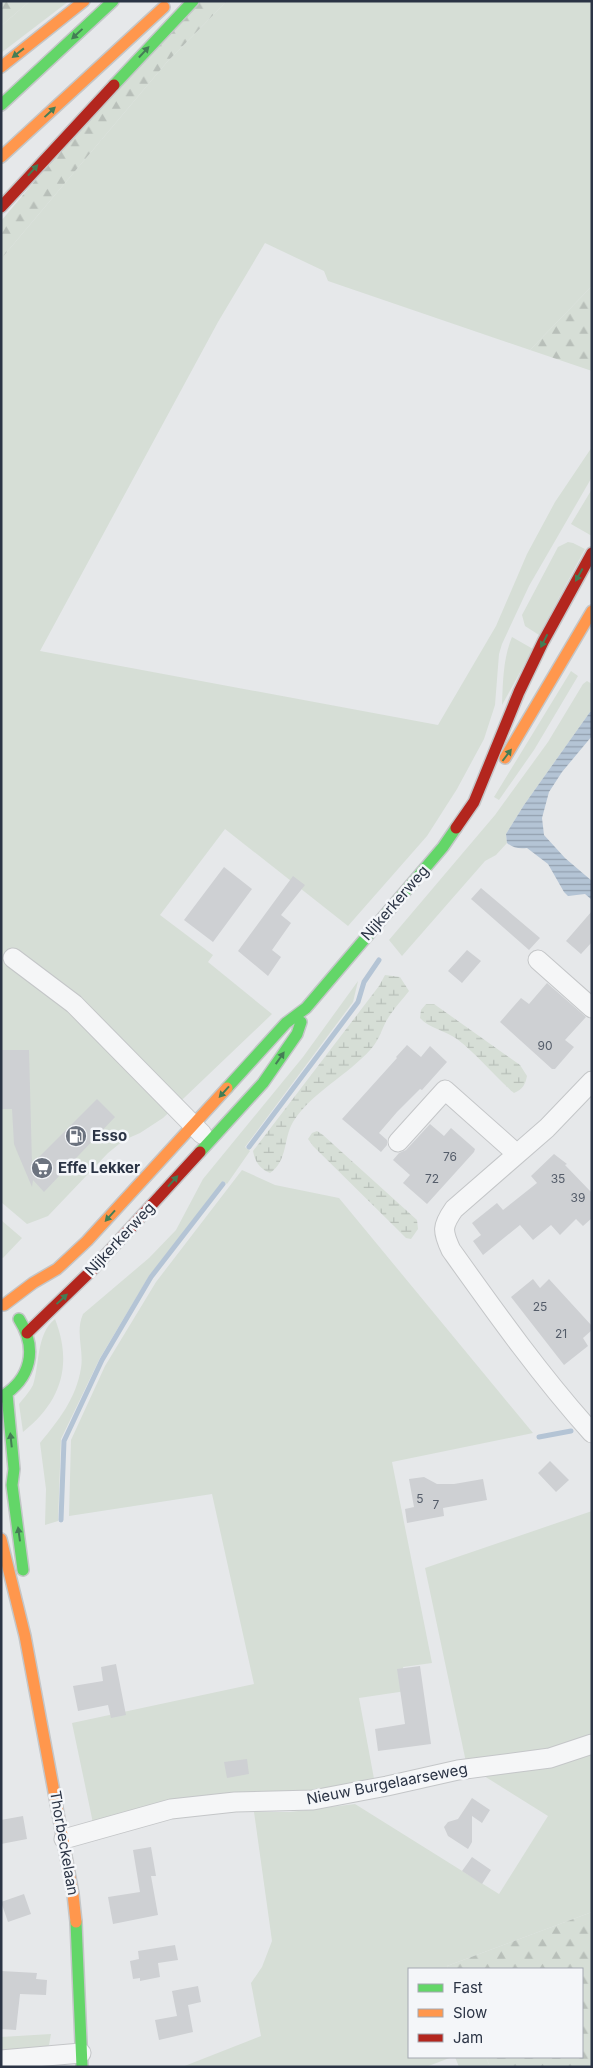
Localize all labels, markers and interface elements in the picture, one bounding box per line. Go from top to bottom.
one-way arrow [72,28,84,40]
one-way arrow [138,46,150,58]
one-way arrow [12,48,25,59]
one-way arrow [43,106,55,118]
one-way arrow [28,164,39,177]
one-way arrow [575,568,583,583]
one-way arrow [540,634,548,648]
one-way arrow [502,748,512,762]
street label: Nijkerkerweg [357,861,432,944]
house number: 90 [537,1038,553,1053]
one-way arrow [275,1051,285,1065]
one-way arrow [218,1086,230,1098]
fuel station icon: Esso [64,1124,88,1148]
place label: Esso [92,1126,127,1145]
house number: 76 [443,1149,457,1164]
supermarket icon: Effe Lekker [30,1156,54,1180]
place label: Effe Lekker [58,1158,140,1177]
house number: 72 [425,1171,439,1186]
house number: 35 [551,1171,565,1186]
one-way arrow [167,1175,179,1187]
house number: 39 [571,1190,585,1205]
street label: Nijkerkerweg [81,1198,158,1279]
one-way arrow [104,1209,116,1221]
one-way arrow [55,1293,67,1305]
house number: 25 [533,1299,547,1314]
house number: 21 [555,1326,567,1341]
one-way arrow [7,1431,15,1447]
house number: 5 [416,1491,424,1506]
house number: 7 [433,1497,440,1512]
one-way arrow [15,1525,23,1541]
street label: Nieuw Burgelaarseweg [305,1759,469,1808]
street label: Thorbeckelaan [46,1789,83,1897]
legend [408,1968,583,2058]
text: Fast [453,1978,483,1997]
text: Slow [453,2003,487,2022]
text: Jam [453,2028,483,2047]

